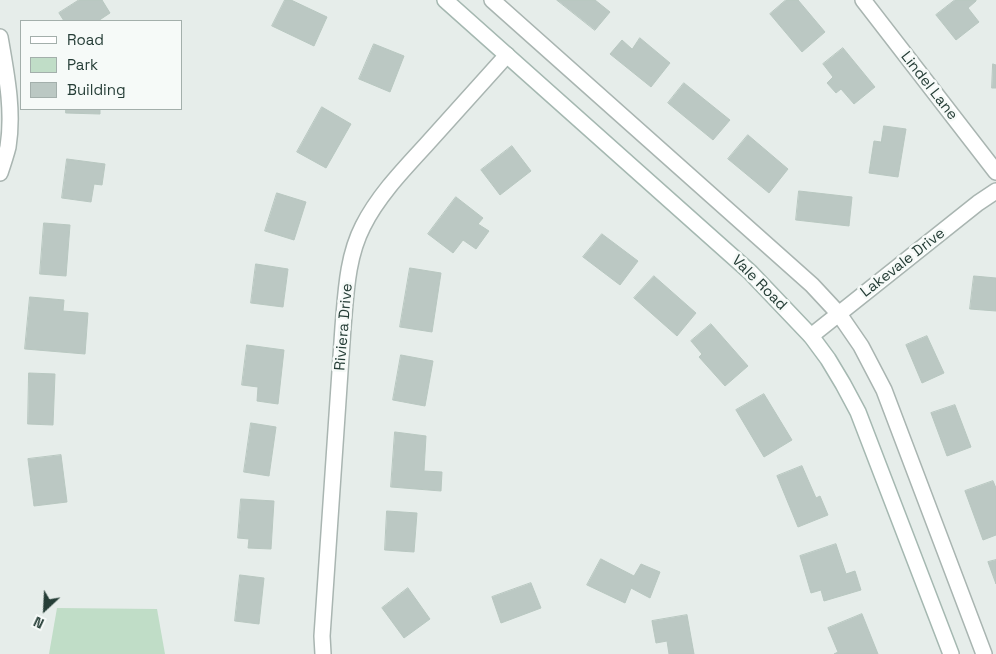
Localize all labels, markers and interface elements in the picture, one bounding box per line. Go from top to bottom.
legend [20,20,182,110]
text: Road [67,30,104,49]
street label: Lindel Lane [897,48,961,124]
text: Park [67,55,98,74]
text: Building [67,80,126,99]
street label: Lakevale Drive [857,225,949,301]
street label: Vale Road [728,252,790,314]
street label: Riviera Drive [331,283,357,371]
north arrow [20,584,70,634]
text: N [31,612,47,633]

